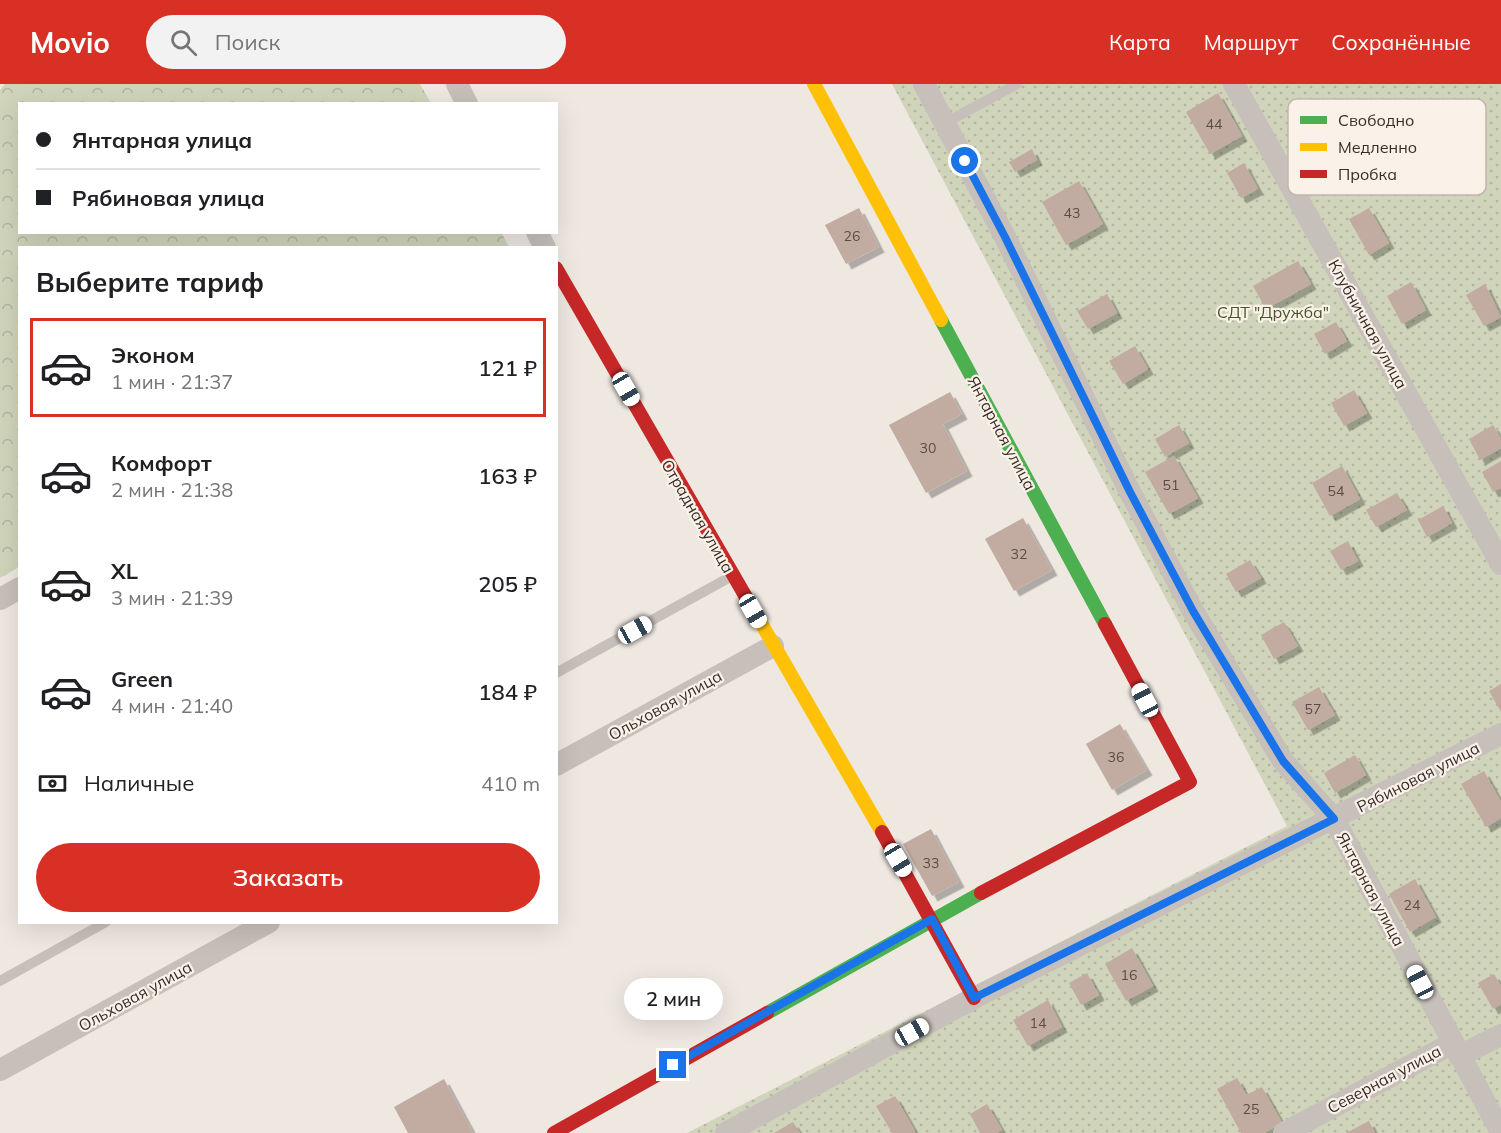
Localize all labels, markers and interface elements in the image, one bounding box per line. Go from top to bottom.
search box [146,15,566,69]
text: Movio [30,25,110,60]
icon: search [167,26,200,59]
text: Поиск [215,28,280,56]
text: Карта [1109,29,1171,55]
text: Маршрут [1204,29,1298,55]
text: Сохранённые [1331,29,1471,55]
legend [1288,99,1486,195]
text: Свободно [1338,110,1414,130]
house number: 44 [1206,115,1223,133]
text: Янтарная улица [72,126,252,154]
text: Медленно [1338,137,1417,157]
route start [951,147,978,174]
text: Пробка [1338,164,1397,184]
text: Рябиновая улица [72,184,265,212]
house number: 43 [1064,204,1080,222]
house number: 26 [844,227,860,245]
street label: Клубничная улица [1324,256,1412,392]
text: Выберите тариф [36,265,264,299]
park label: СДТ "Дружба" [1217,302,1329,322]
icon: car [39,341,93,395]
text: Эконом [111,341,195,369]
text: 121 ₽ [478,354,537,382]
text: 1 мин · 21:37 [111,369,233,394]
car [609,369,643,409]
street label: Янтарная улица [964,373,1040,493]
house number: 30 [920,439,936,457]
icon: car [39,449,93,503]
text: Комфорт [111,449,212,477]
street label: Отрадная улица [657,456,739,576]
text: 163 ₽ [478,462,537,490]
house number: 51 [1163,476,1179,494]
text: 2 мин · 21:38 [111,477,233,502]
house number: 54 [1328,482,1345,500]
house number: 32 [1011,545,1027,563]
icon: car [39,557,93,611]
text: XL [111,557,138,585]
text: 205 ₽ [478,570,537,598]
text: 3 мин · 21:39 [111,585,233,610]
car [736,591,770,631]
car [615,613,655,647]
icon: car [39,665,93,719]
text: Green [111,665,173,693]
street label: Ольховая улица [605,666,725,744]
text: 184 ₽ [478,678,537,706]
car [1129,680,1161,720]
text: 4 мин · 21:40 [111,693,233,718]
house number: 57 [1305,700,1321,718]
street label: Рябиновая улица [1353,737,1483,817]
house number: 36 [1108,748,1124,766]
icon: cash [36,767,69,800]
text: Наличные [84,769,194,797]
text: 410 m [481,771,540,796]
street label: Янтарная улица [1333,829,1409,949]
car [881,840,915,880]
button: Заказать [36,843,540,912]
house number: 33 [923,854,939,872]
house number: 24 [1404,896,1421,914]
street label: Ольховая улица [75,957,195,1035]
car [1404,962,1436,1002]
house number: 16 [1121,966,1137,984]
callout: 2 мин [624,978,722,1020]
text: 2 мин [646,986,701,1011]
house number: 14 [1030,1014,1047,1032]
car [892,1015,932,1049]
street label: Северная улица [1324,1041,1444,1117]
route end [659,1051,686,1078]
house number: 25 [1243,1100,1259,1118]

